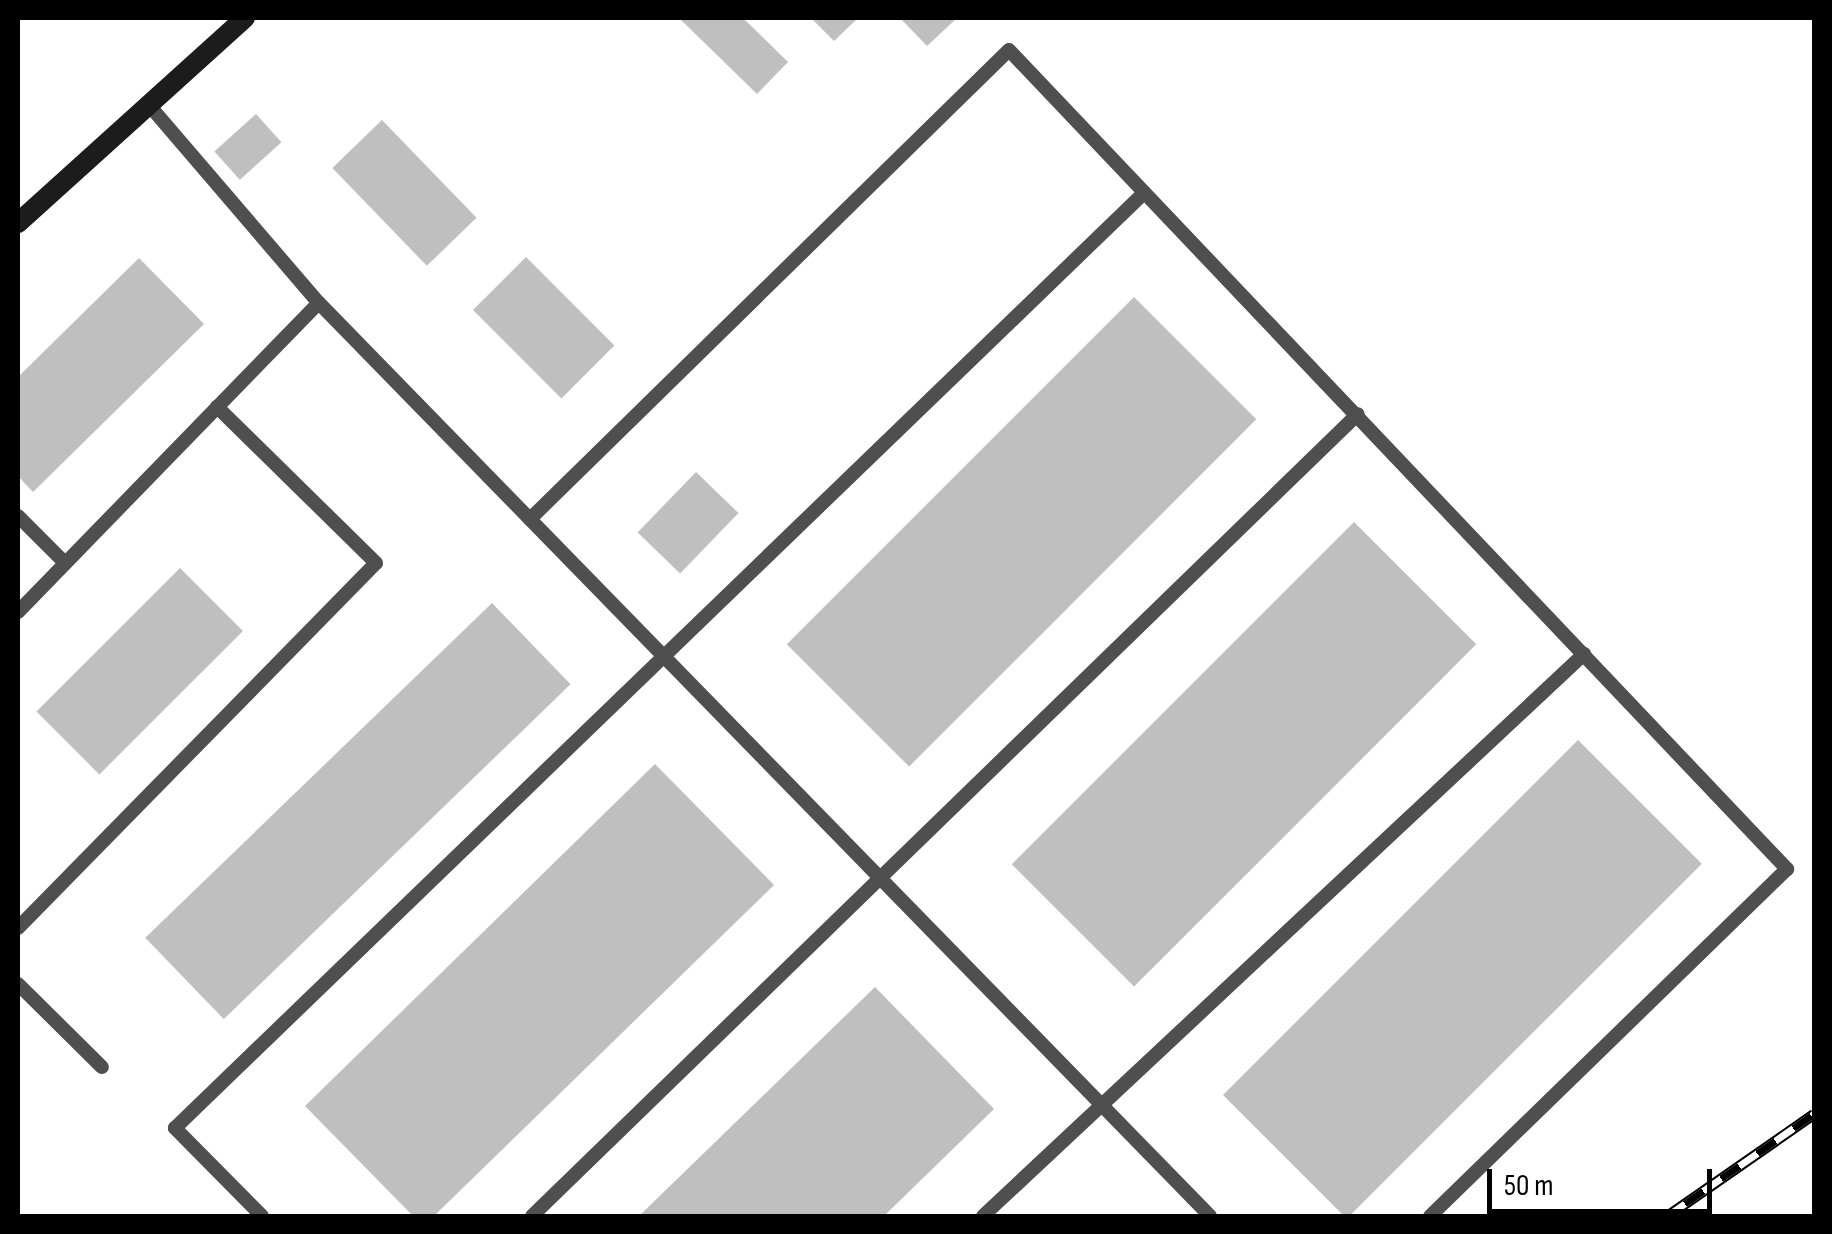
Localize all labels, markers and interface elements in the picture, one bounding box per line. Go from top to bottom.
scale bar [1492,1149,1717,1211]
text: 50 m [1504,1168,1553,1204]

